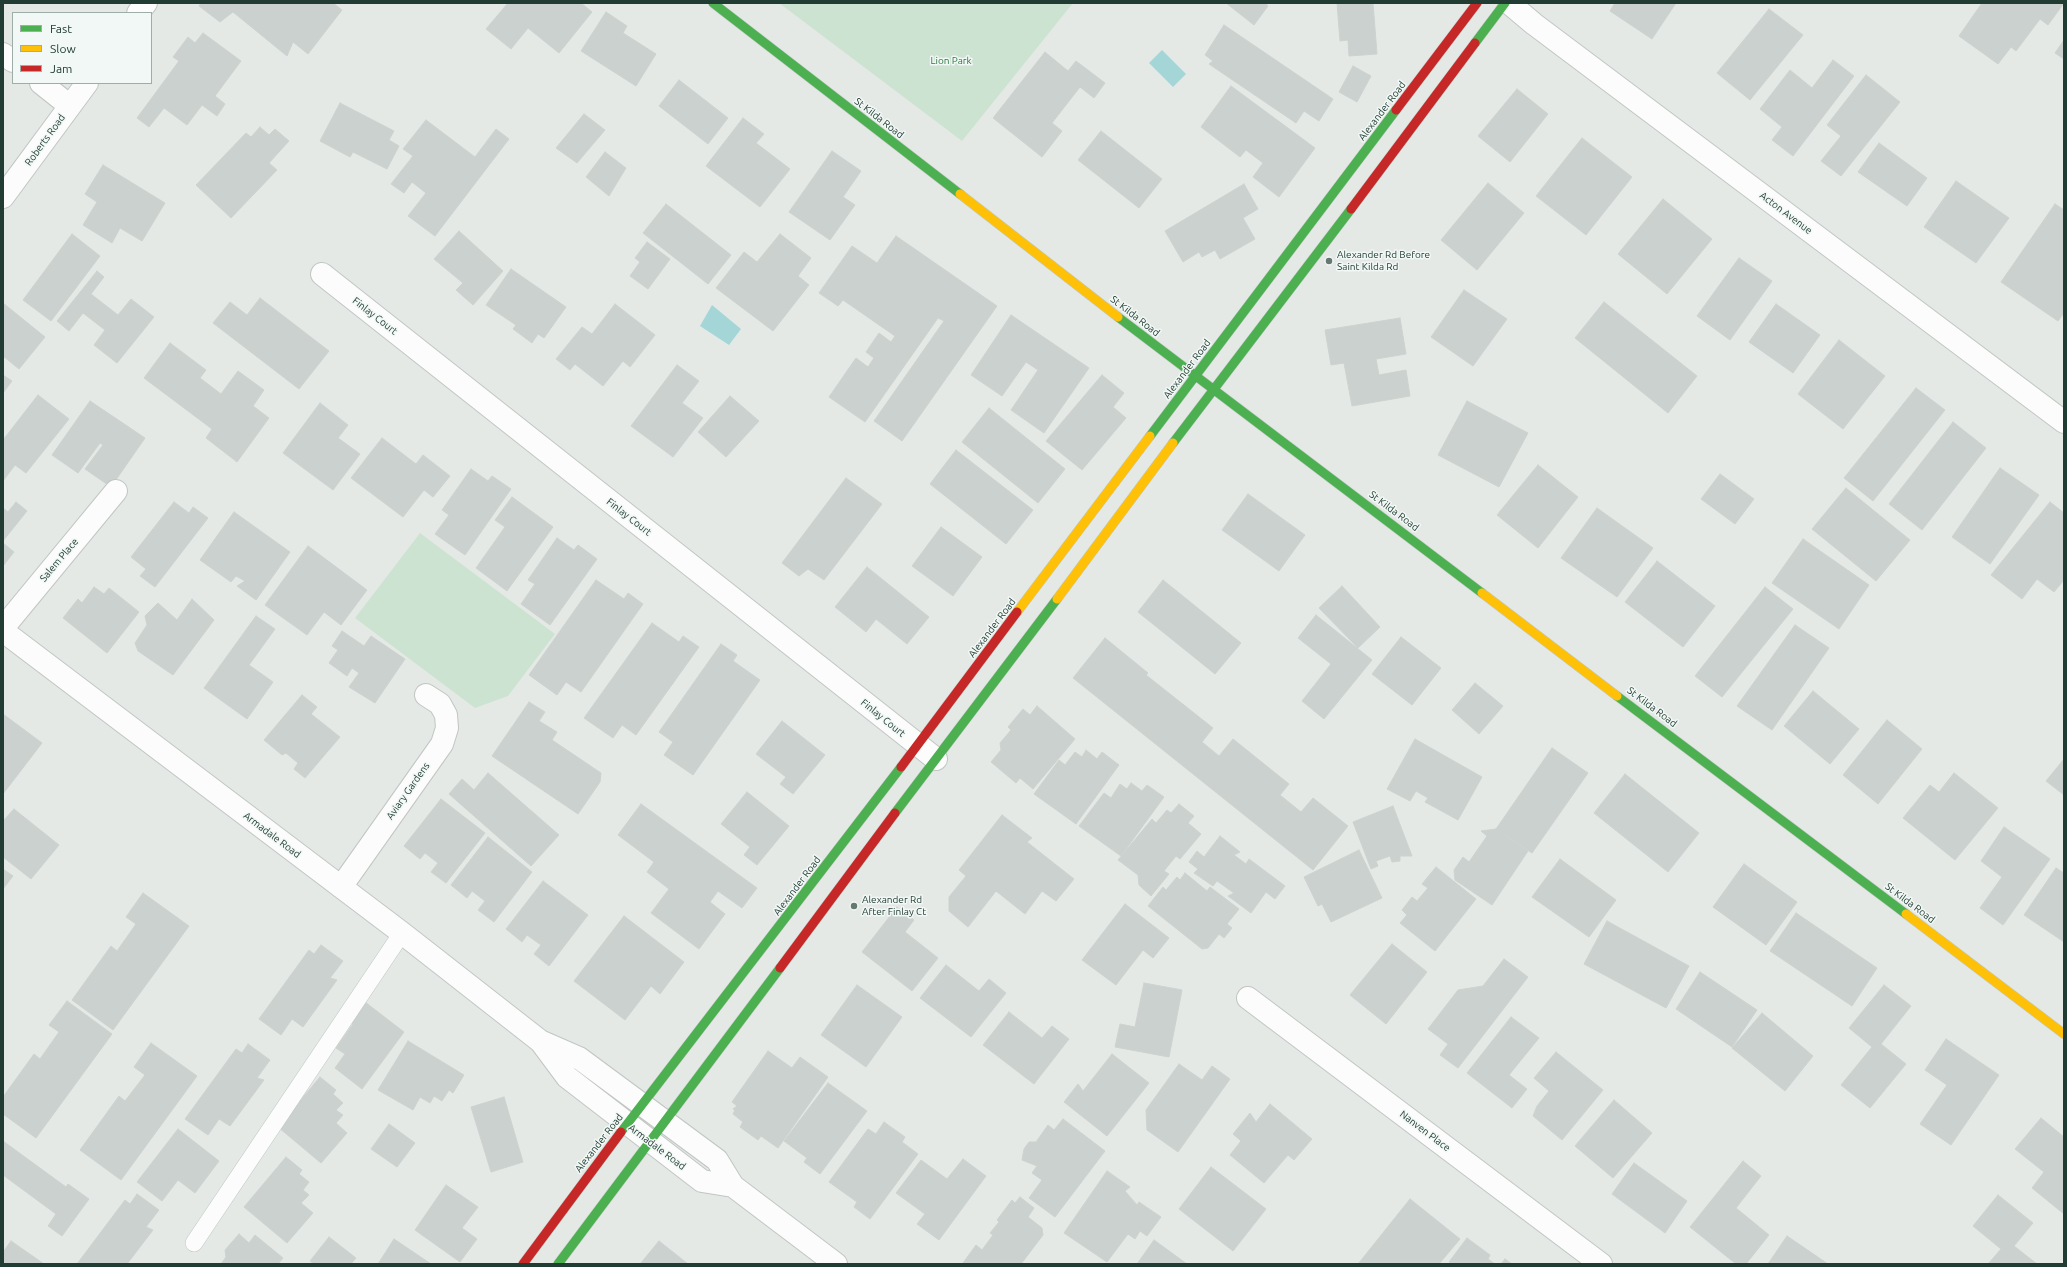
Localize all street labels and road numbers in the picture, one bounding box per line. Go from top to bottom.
street label: Alexander Road [1356,79,1408,143]
street label: St Kilda Road [852,95,906,141]
street label: Roberts Road [22,112,68,168]
street label: Acton Avenue [1757,189,1815,237]
street label: St Kilda Road [1108,293,1162,339]
street label: Finlay Court [350,295,400,337]
street label: Alexander Road [1161,337,1213,401]
street label: St Kilda Road [1367,488,1421,534]
street label: Finlay Court [604,496,654,538]
street label: Salem Place [37,536,81,584]
street label: Alexander Road [966,596,1018,660]
street label: St Kilda Road [1625,684,1679,730]
street label: Finlay Court [858,696,908,740]
street label: Aviary Gardens [384,760,432,822]
street label: Armadale Road [241,810,303,860]
street label: Alexander Road [771,854,823,918]
street label: St Kilda Road [1883,880,1937,926]
street label: Nanven Place [1397,1108,1453,1154]
street label: Alexander Road [572,1111,626,1175]
street label: Armadale Road [626,1122,688,1172]

